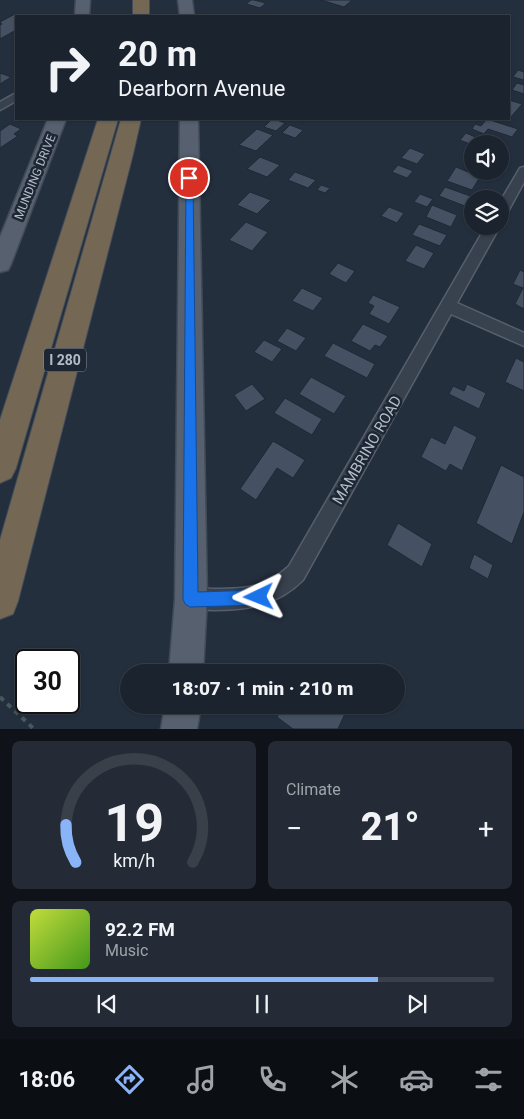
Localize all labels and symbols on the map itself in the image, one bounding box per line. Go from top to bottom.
street label: MUNDING DRIVE [12,132,59,222]
pin [168,157,210,199]
road number: I 280 [44,348,86,372]
street label: MAMBRINO ROAD [329,392,405,508]
position arrow [232,570,284,622]
speed limit sign: 30 [15,649,80,714]

